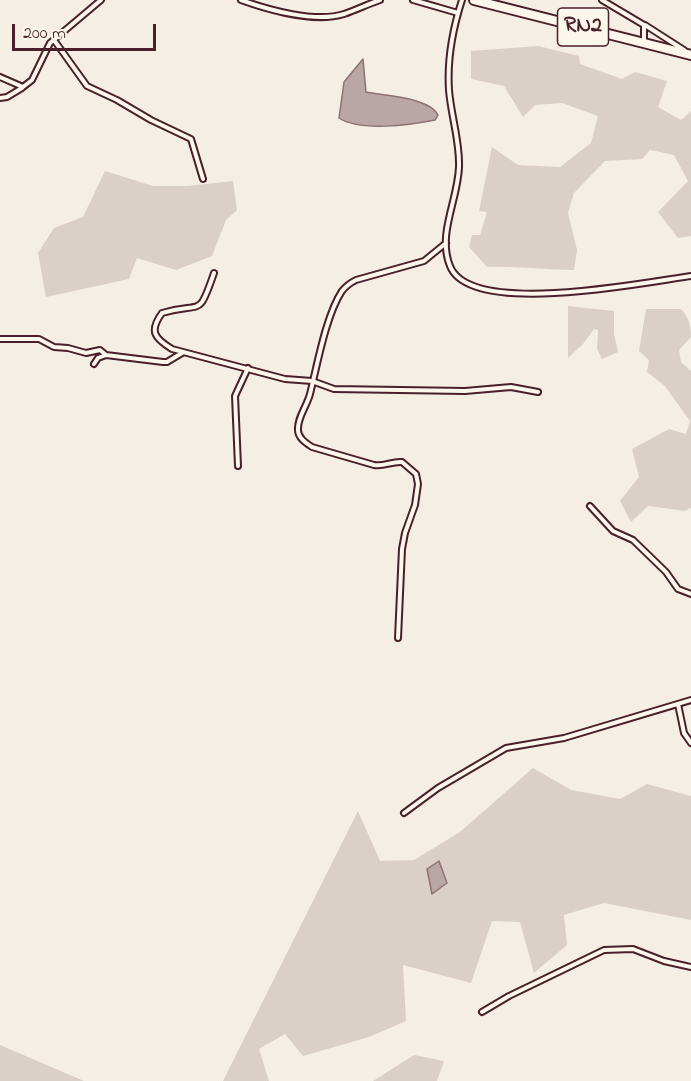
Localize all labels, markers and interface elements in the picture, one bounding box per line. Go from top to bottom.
road number: RN2 [558,8,608,46]
scale bar [15,12,159,50]
text: 200 m [23,21,66,47]

